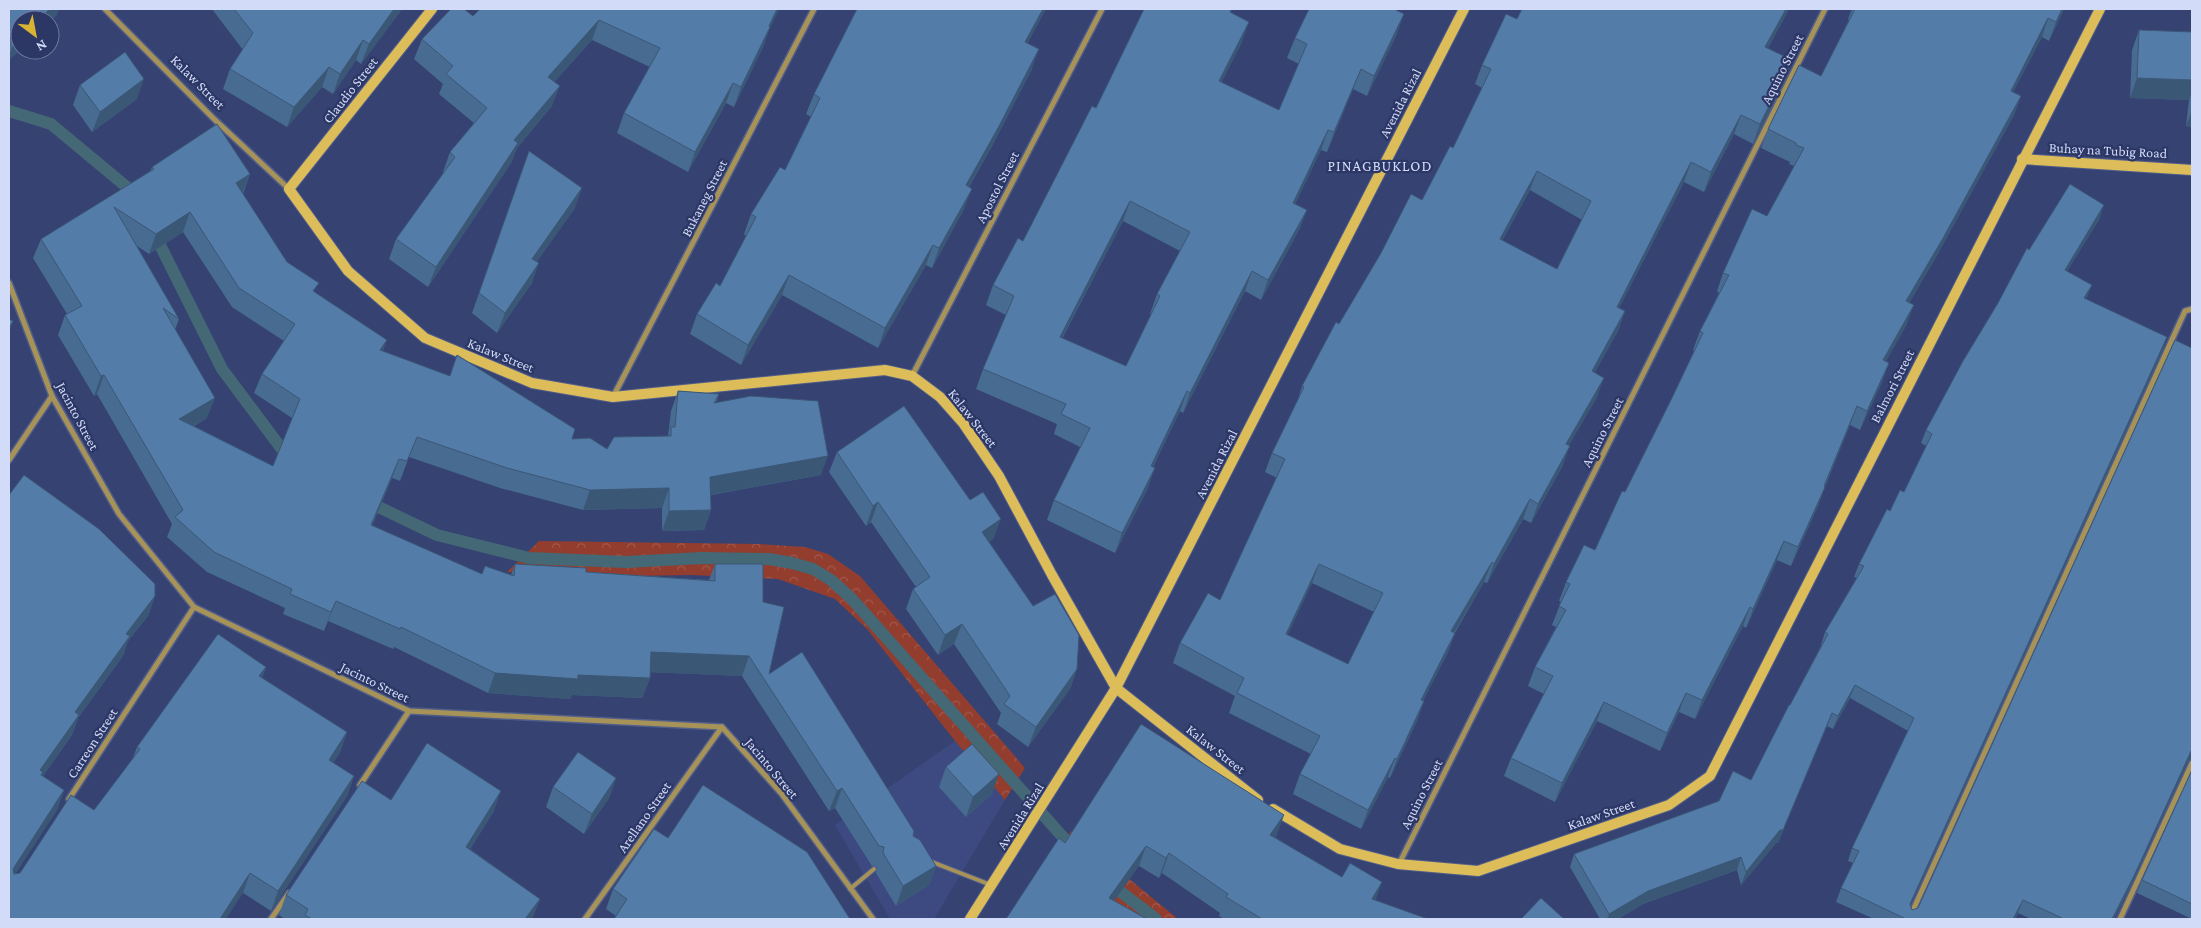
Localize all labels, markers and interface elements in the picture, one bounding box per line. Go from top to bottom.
north arrow [10,10,60,60]
street label: Aquino Street [1758,31,1807,107]
text: N [33,37,50,56]
street label: Kalaw Street [168,52,229,113]
street label: Claudio Street [319,54,381,126]
street label: Avenida Rizal [1376,66,1424,140]
street label: Buhay na Tubig Road [2048,139,2168,161]
street label: Apostol Street [972,148,1022,226]
street label: Bukaneg Street [678,157,730,239]
district label: PINAGBUKLOD [1328,158,1432,174]
street label: Kalaw Street [465,334,537,376]
street label: Balmori Street [1867,346,1917,425]
street label: Jacinto Street [53,378,103,453]
street label: Kalaw Street [945,385,1001,451]
street label: Aquino Street [1578,394,1627,470]
street label: Avenida Rizal [1192,427,1240,501]
street label: Jacinto Street [336,658,412,706]
street label: Carreon Street [63,705,121,781]
street label: Kalaw Street [1183,721,1249,777]
street label: Jacinto Street [741,733,802,802]
street label: Aquino Street [1397,756,1446,832]
street label: Arellano Street [614,778,674,855]
street label: Avenida Rizal [993,780,1047,852]
street label: Kalaw Street [1565,795,1637,833]

